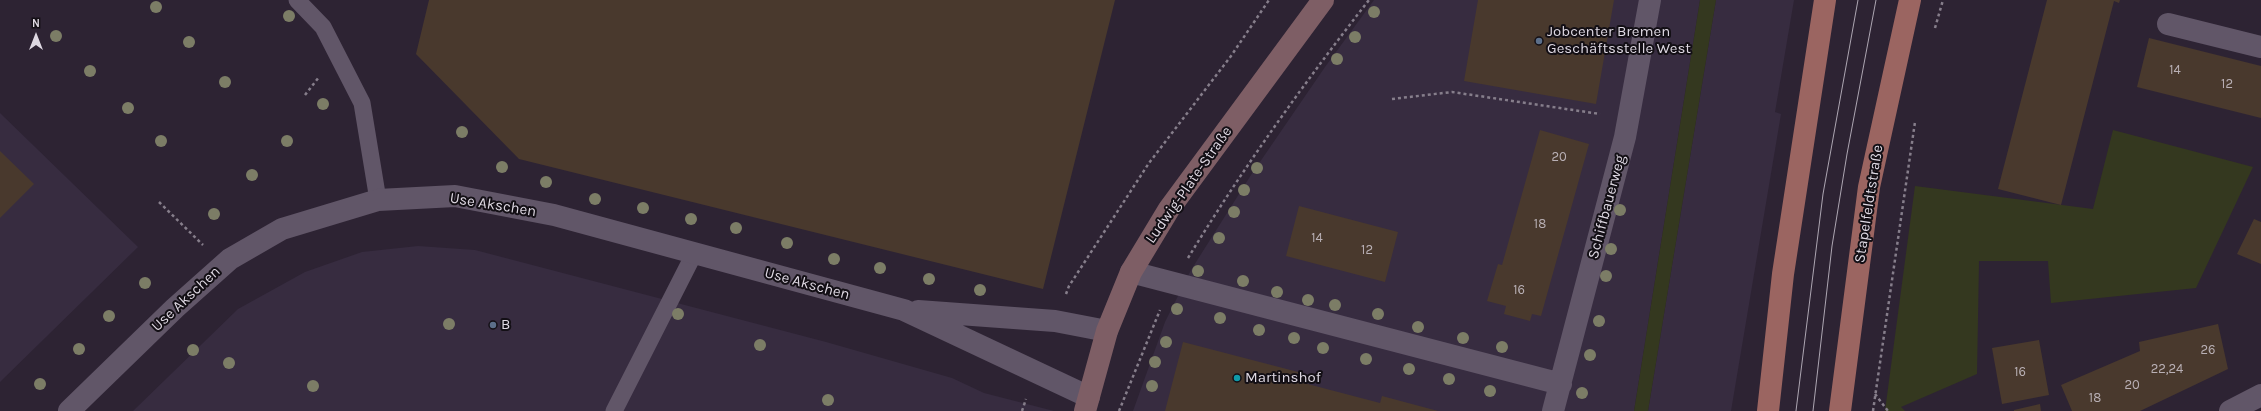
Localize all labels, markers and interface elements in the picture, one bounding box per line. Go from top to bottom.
north arrow [16,16,56,56]
text: N [32,17,40,30]
place label: Jobcenter Bremen Geschäftsstelle West [1547,23,1691,58]
marker: Jobcenter Bremen Geschäftsstelle West [1534,36,1544,46]
house number: 14 [2169,62,2181,78]
house number: 12 [2221,76,2233,92]
street label: Ludwig-Plate-Straße [1142,123,1236,247]
street label: Stapelfeldtstraße [1851,144,1887,264]
house number: 20 [1551,149,1567,165]
street label: Schiffbauerweg [1584,153,1630,261]
street label: Use Akschen [448,189,538,221]
house number: 18 [1534,216,1546,232]
house number: 14 [1311,230,1323,246]
house number: 12 [1361,242,1373,258]
street label: Use Akschen [148,263,224,335]
street label: Use Akschen [762,264,852,304]
house number: 16 [1513,282,1525,298]
place label: B [501,316,510,334]
marker: B [488,320,498,330]
house number: 26 [2201,342,2215,358]
house number: 22,24 [2151,361,2183,377]
house number: 16 [2014,364,2026,380]
place label: Martinshof [1245,369,1321,387]
marker: Martinshof [1232,373,1242,383]
house number: 20 [2124,377,2140,393]
house number: 18 [2089,390,2101,406]

